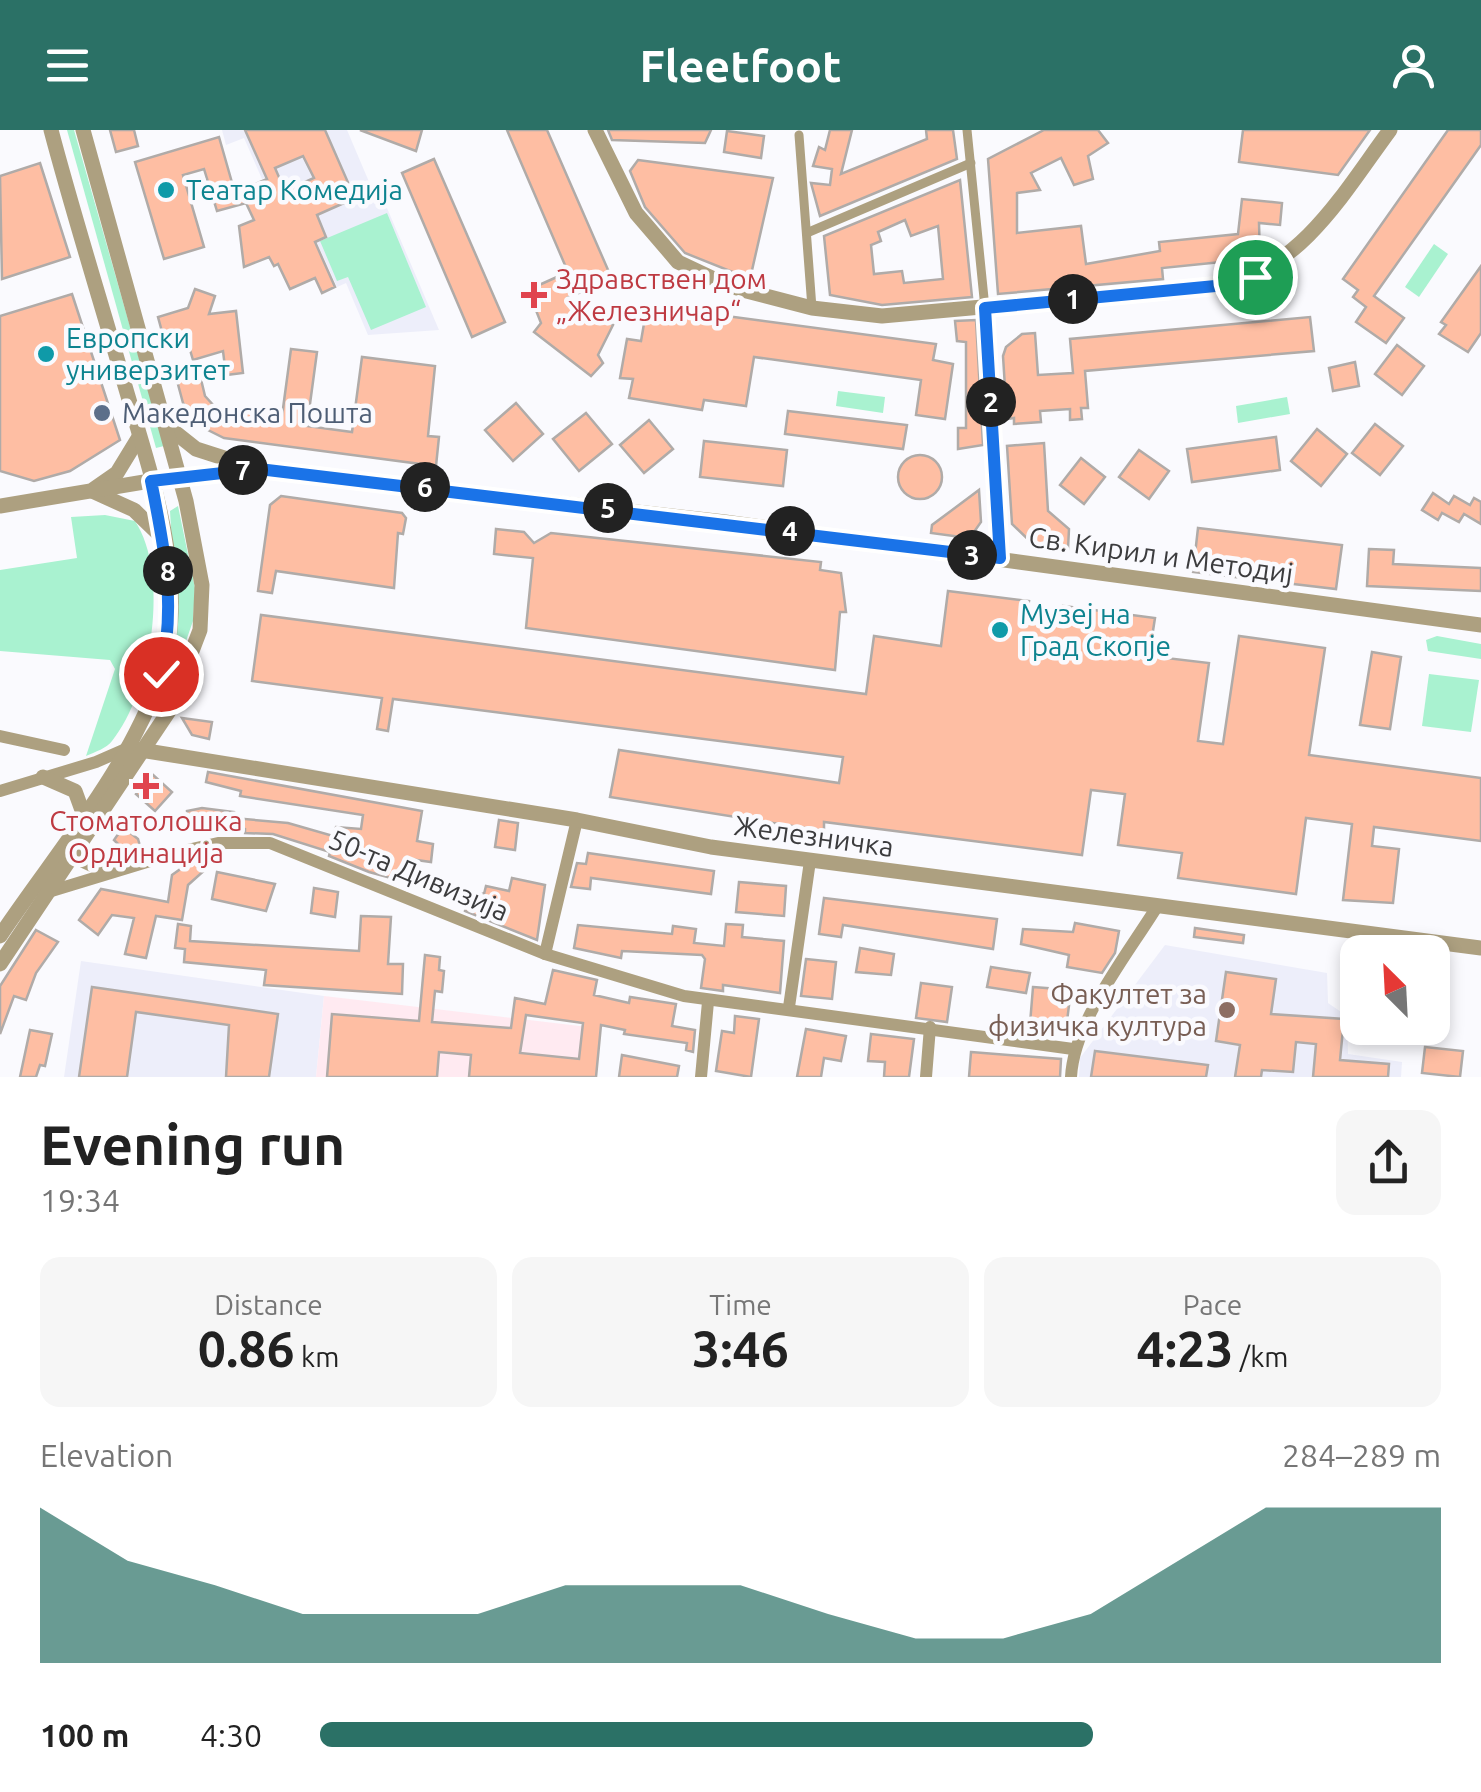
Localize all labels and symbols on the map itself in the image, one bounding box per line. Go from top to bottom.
place label: Театар Комедија [186,174,403,205]
marker: Театар Комедија [155,179,177,201]
pin [1213,235,1298,320]
place label: Здравствен дом „Железничар“ [556,263,767,326]
pin: 1 [1048,274,1098,324]
marker: Здравствен дом „Железничар“ [521,282,547,308]
place label: Европски универзитет [66,322,231,385]
marker: Европски универзитет [35,343,57,365]
pin: 2 [966,377,1016,427]
place label: Македонска Пошта [122,397,373,428]
marker: Македонска Пошта [91,402,113,424]
pin: 7 [218,445,268,495]
pin: 6 [400,462,450,512]
pin: 5 [583,483,633,533]
pin: 4 [765,506,815,556]
street label: Св. Кирил и Методиј [1027,521,1295,588]
pin: 3 [947,530,997,580]
pin: 8 [143,546,193,596]
place label: Музеј на Град Скопје [1020,598,1171,661]
marker: Музеј на Град Скопје [989,619,1011,641]
pin [119,632,204,717]
marker: Стоматолошка Ординација [133,773,159,799]
place label: Стоматолошка Ординација [49,805,243,868]
street label: Железничка [732,809,896,862]
street label: 50-та Дивизија [325,823,514,926]
north arrow [1340,935,1450,1045]
place label: Факултет за физичка култура [988,978,1207,1041]
marker: Факултет за физичка култура [1216,999,1238,1021]

